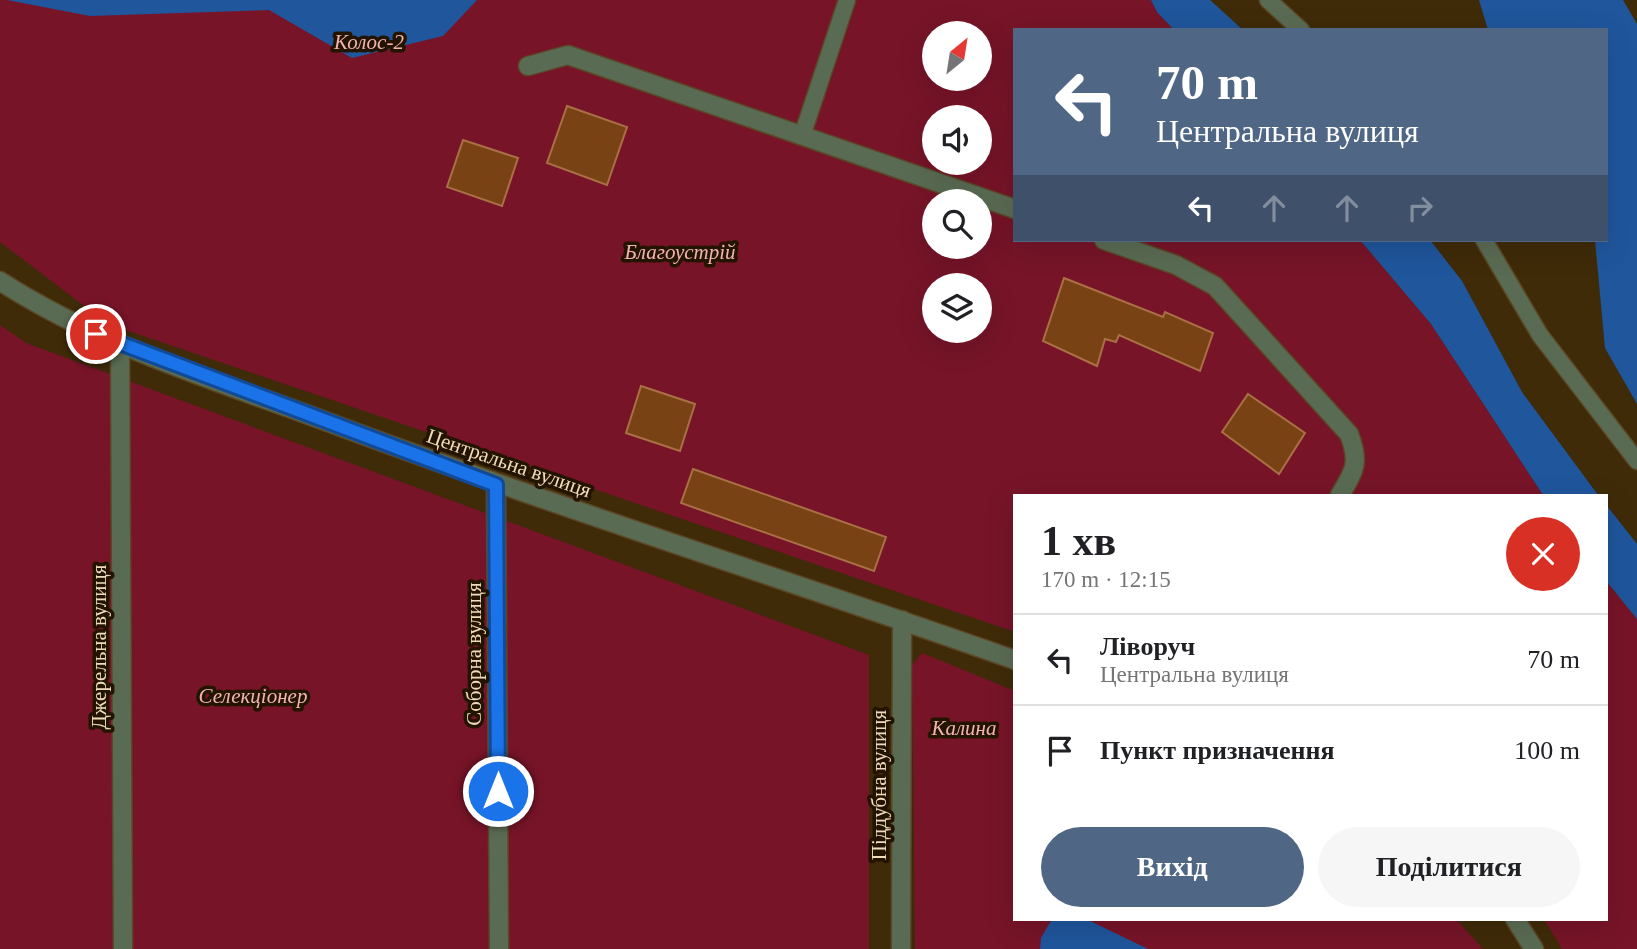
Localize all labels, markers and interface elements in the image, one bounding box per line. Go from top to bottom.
north arrow [922,21,992,91]
map controls [922,21,992,343]
park label: Колос-2 [333,30,404,54]
text: 70 m [1156,55,1258,110]
icon: left [1041,56,1132,147]
button: sound [922,105,992,175]
text: Центральна вулиця [1156,113,1419,149]
button: search [922,189,992,259]
icon: left [1182,189,1220,227]
icon: ahead [1255,189,1293,227]
icon: ahead [1328,189,1366,227]
icon: right [1401,189,1439,227]
park label: Благоустрій [623,240,736,264]
button: layers [922,273,992,343]
pin [66,304,126,364]
icon: arrive [77,315,115,353]
street label: Центральна вулиця [424,424,595,503]
button: close [1506,517,1580,591]
text: 1 хв [1041,518,1116,564]
street label: Джерельна вулиця [87,564,111,729]
text: 170 m · 12:15 [1041,567,1171,592]
street label: Соборна вулиця [462,582,486,726]
text: Ліворуч [1100,632,1195,661]
icon: left [1041,641,1079,679]
text: 70 m [1527,645,1580,674]
text: Центральна вулиця [1100,662,1289,687]
park label: Селекціонер [199,684,307,708]
street label: Піддубна вулиця [867,709,891,860]
park label: Калина [930,716,997,740]
icon: arrive [1041,732,1079,770]
text: Пункт призначення [1100,736,1335,765]
text: 100 m [1514,736,1580,765]
position arrow [461,754,535,828]
button: Вихід [1041,827,1304,907]
button: Поділитися [1318,827,1580,907]

